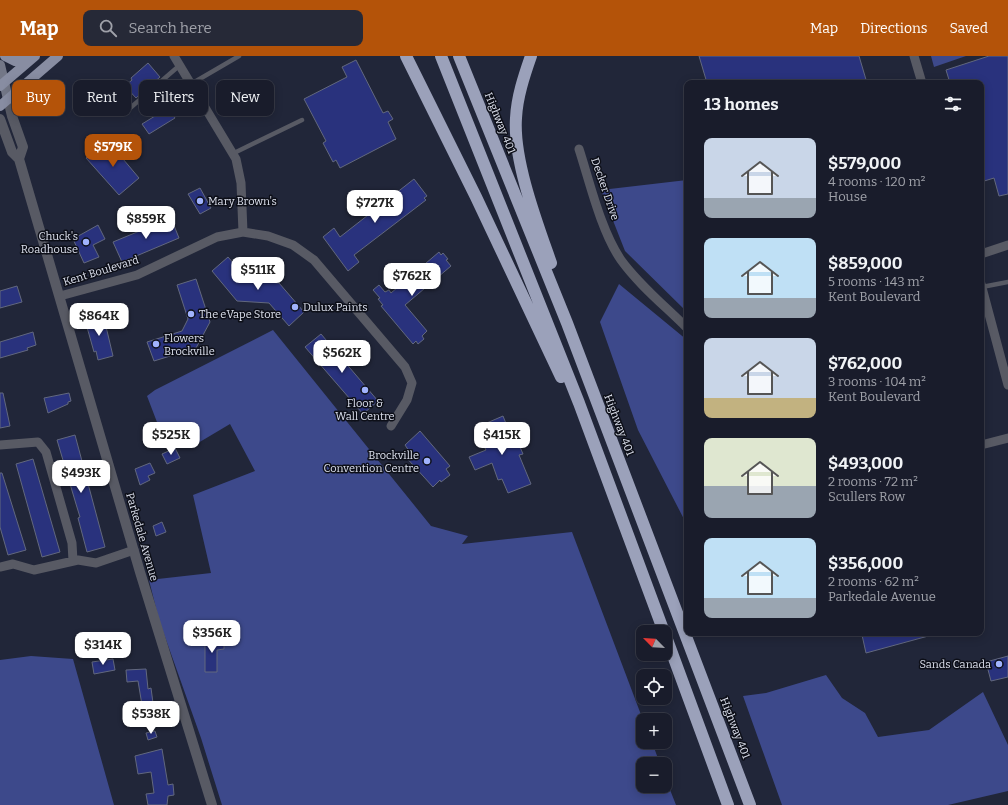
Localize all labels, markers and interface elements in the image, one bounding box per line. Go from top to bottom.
search box [83,10,363,46]
text: Map [20,17,59,40]
icon: search [97,17,119,39]
text: Search here [129,19,212,37]
text: Map [810,20,838,37]
text: Directions [860,20,928,37]
text: Saved [950,20,988,37]
chip: Buy [12,80,65,116]
chip: Rent [73,80,131,116]
chip: Filters [139,80,208,116]
chip: New [216,80,274,116]
street label: Highway 401 [482,91,518,156]
icon: filters [942,93,964,115]
text: 13 homes [704,94,779,115]
pin: $579K [85,134,141,168]
text: $579K [94,139,132,154]
text: $579,000 [828,153,901,174]
icon: home [736,154,784,202]
street label: Decker Drive [588,156,622,222]
text: 4 rooms · 120 m² [828,174,925,189]
text: House [828,189,867,204]
pin: $727K [347,190,403,224]
place label: Mary Brown's [208,195,277,208]
text: $727K [356,195,394,210]
marker: Mary Brown's [195,196,205,206]
pin: $859K [118,206,174,240]
text: $859K [126,211,166,226]
place label: Chuck's Roadhouse [21,230,78,256]
marker: Chuck's Roadhouse [81,237,91,247]
street label: Kent Boulevard [62,253,141,289]
text: $859,000 [828,253,903,274]
icon: home [736,254,784,302]
pin: $511K [230,257,286,291]
text: $511K [240,262,276,277]
pin: $762K [384,263,440,297]
text: $762K [393,268,431,283]
text: 5 rooms · 143 m² [828,274,924,289]
text: Kent Boulevard [828,289,921,304]
place label: Dulux Paints [303,301,368,314]
marker: Dulux Paints [290,302,300,312]
pin: $864K [71,303,127,337]
text: $864K [79,308,119,323]
place label: The eVape Store [199,308,281,321]
marker: The eVape Store [186,309,196,319]
place label: Flowers Brockville [164,332,215,358]
marker: Flowers Brockville [151,339,161,349]
pin: $562K [314,340,370,374]
text: $562K [322,345,362,360]
text: $762,000 [828,353,902,374]
icon: home [736,354,784,402]
text: 3 rooms · 104 m² [828,374,926,389]
marker: Floor & Wall Centre [360,385,370,395]
text: Kent Boulevard [828,389,921,404]
street label: Highway 401 [601,392,637,458]
place label: Floor & Wall Centre [335,397,395,423]
pin: $525K [143,422,199,456]
pin: $415K [474,422,530,456]
text: $525K [152,427,190,442]
text: $415K [483,427,521,442]
place label: Brockville Convention Centre [323,449,419,475]
text: $493,000 [828,453,903,474]
icon: home [736,454,784,502]
marker: Brockville Convention Centre [422,456,432,466]
pin: $493K [53,460,109,494]
text: $493K [61,465,101,480]
text: 2 rooms · 72 m² [828,474,918,489]
text: Scullers Row [828,489,905,504]
street label: Parkedale Avenue [123,491,161,583]
text: $356,000 [828,553,903,574]
icon: home [736,554,784,602]
text: 2 rooms · 62 m² [828,574,919,589]
text: Parkedale Avenue [828,589,936,604]
pin: $356K [184,620,240,654]
text: $356K [192,625,232,640]
north arrow [636,625,672,661]
map controls [636,625,672,793]
pin: $314K [75,632,131,666]
text: $314K [84,637,122,652]
place label: Sands Canada [919,658,991,671]
marker: Sands Canada [994,659,1004,669]
button: locate [636,669,672,705]
street label: Highway 401 [717,695,753,761]
pin: $538K [123,701,179,735]
text: $538K [131,706,171,721]
button: + [636,713,672,749]
button: − [636,757,672,793]

